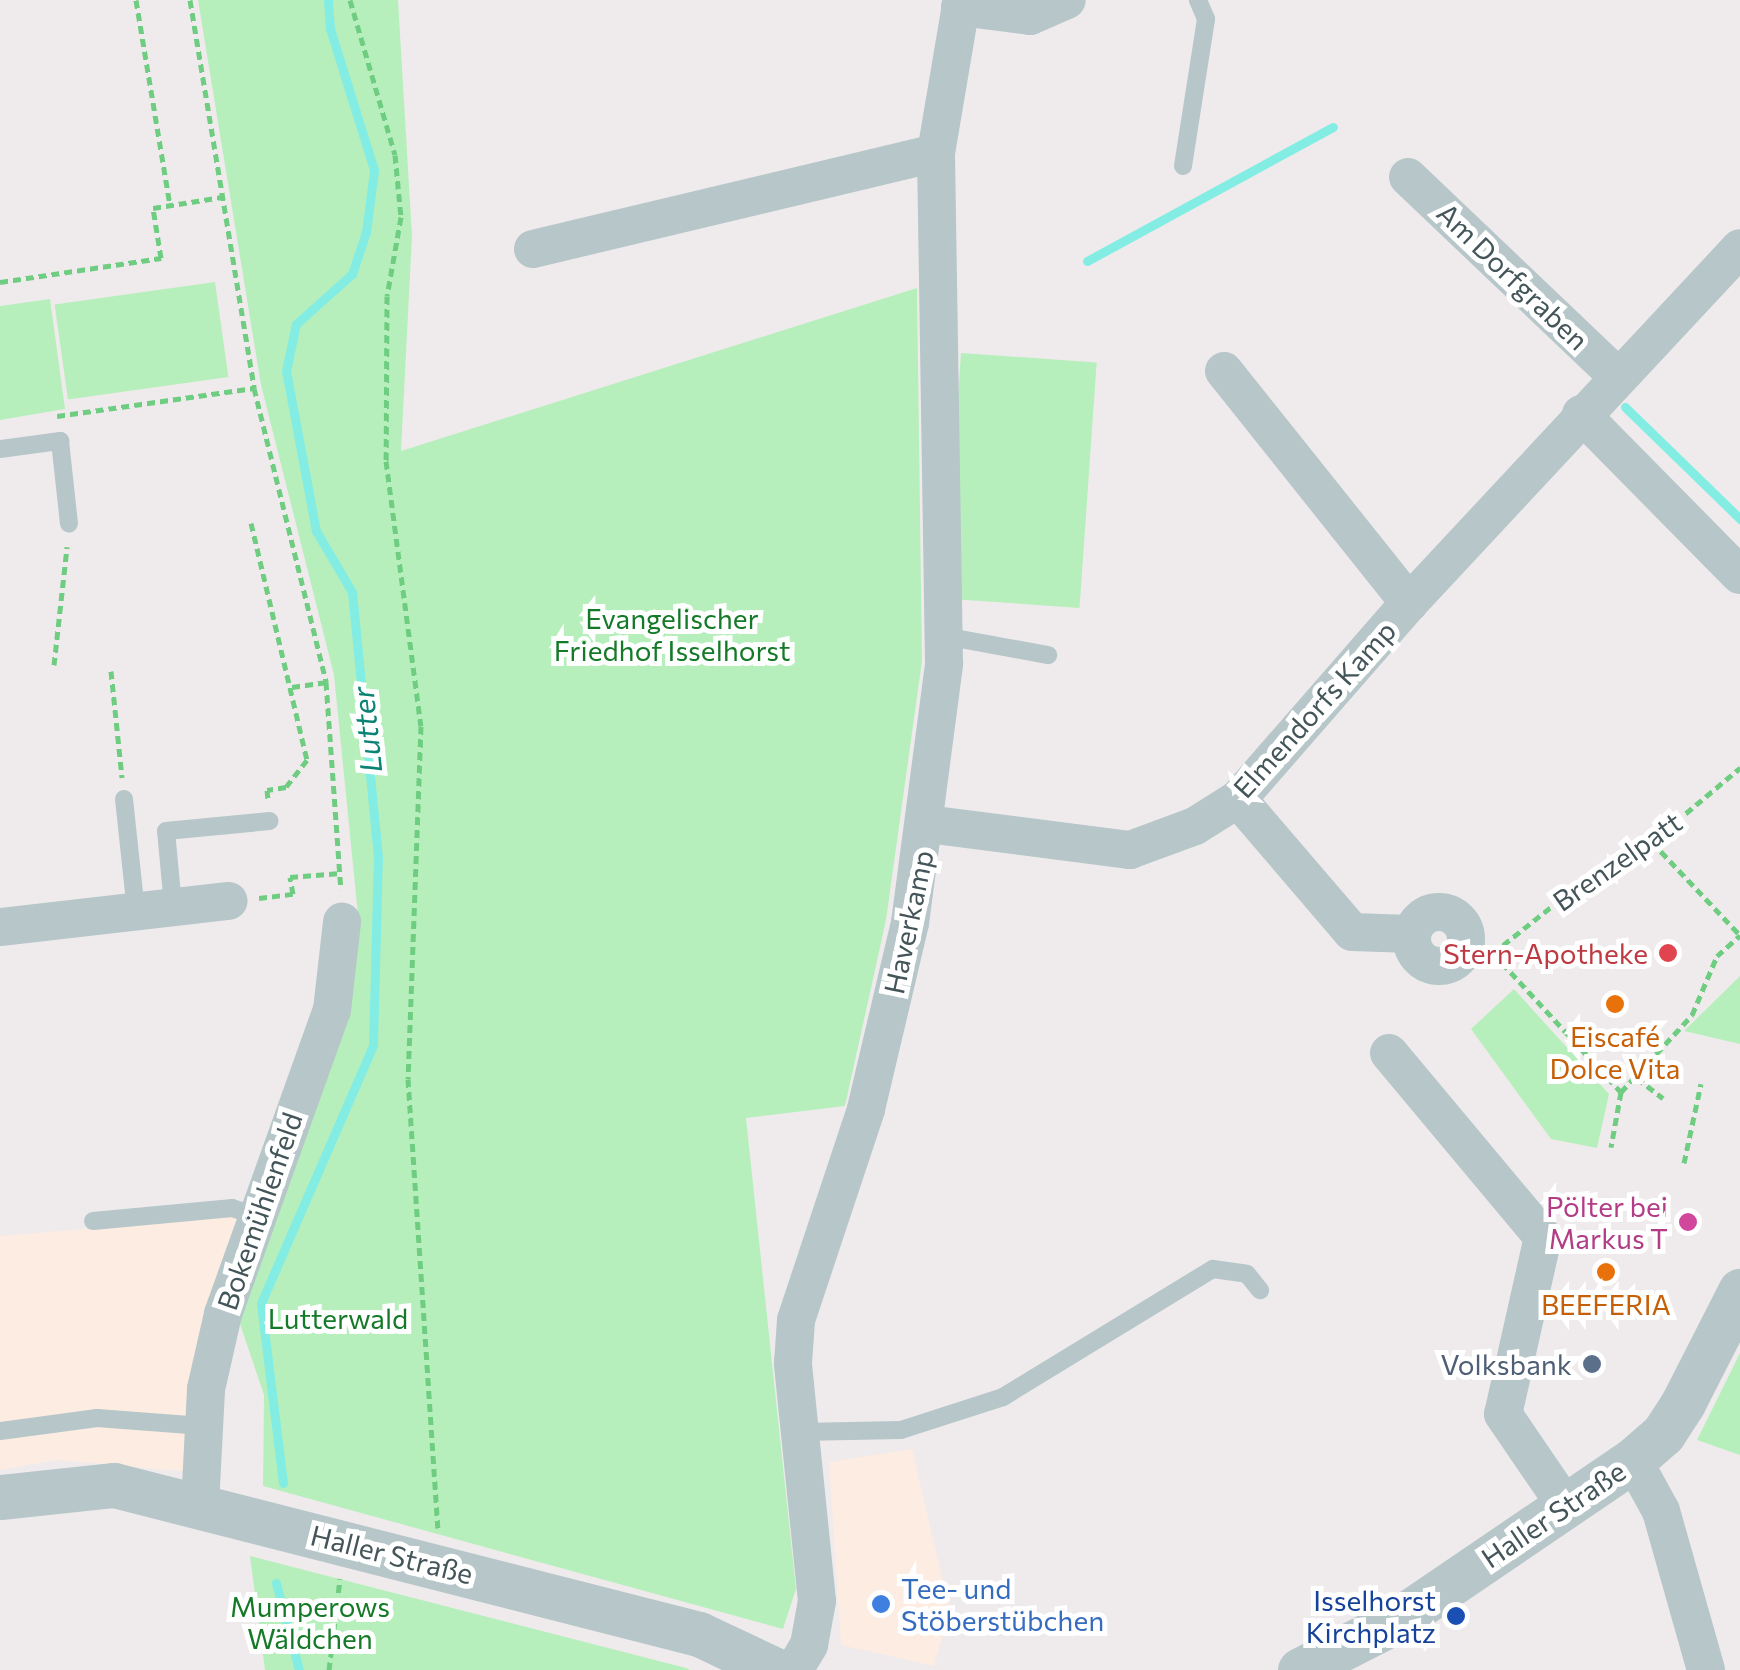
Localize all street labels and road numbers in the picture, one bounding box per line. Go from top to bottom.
street label: Am Dorfgraben [1431,196,1595,356]
street label: Elmendorfs Kamp [1226,614,1402,804]
street label: Brenzelpatt [1546,804,1688,918]
street label: Haverkamp [876,847,940,997]
street label: Bokemühlenfeld [209,1108,309,1314]
street label: Haller Straße [1475,1454,1631,1574]
street label: Haller Straße [307,1518,477,1590]

